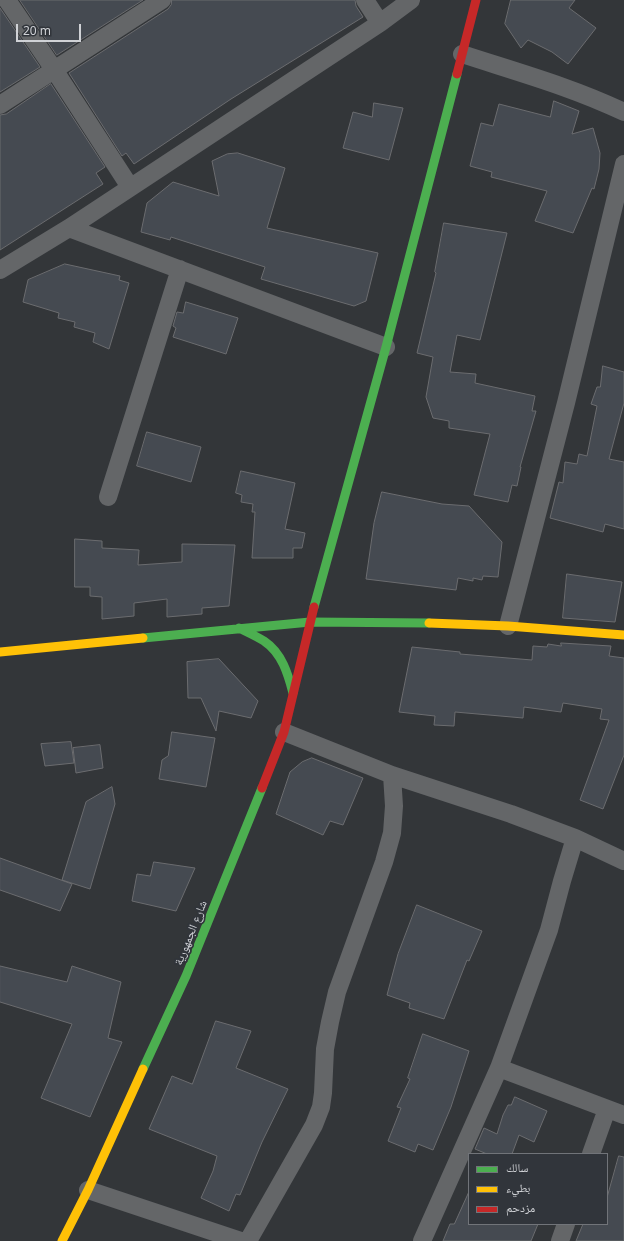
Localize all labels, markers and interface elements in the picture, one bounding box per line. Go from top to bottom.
scale bar [18,16,83,42]
text: 20 m [23,22,51,39]
street label: شارع الجمهورية [171,898,211,968]
legend [468,1153,608,1225]
text: سالك [506,1159,528,1176]
text: بطيء [506,1179,530,1196]
text: مزدحم [506,1199,535,1216]

